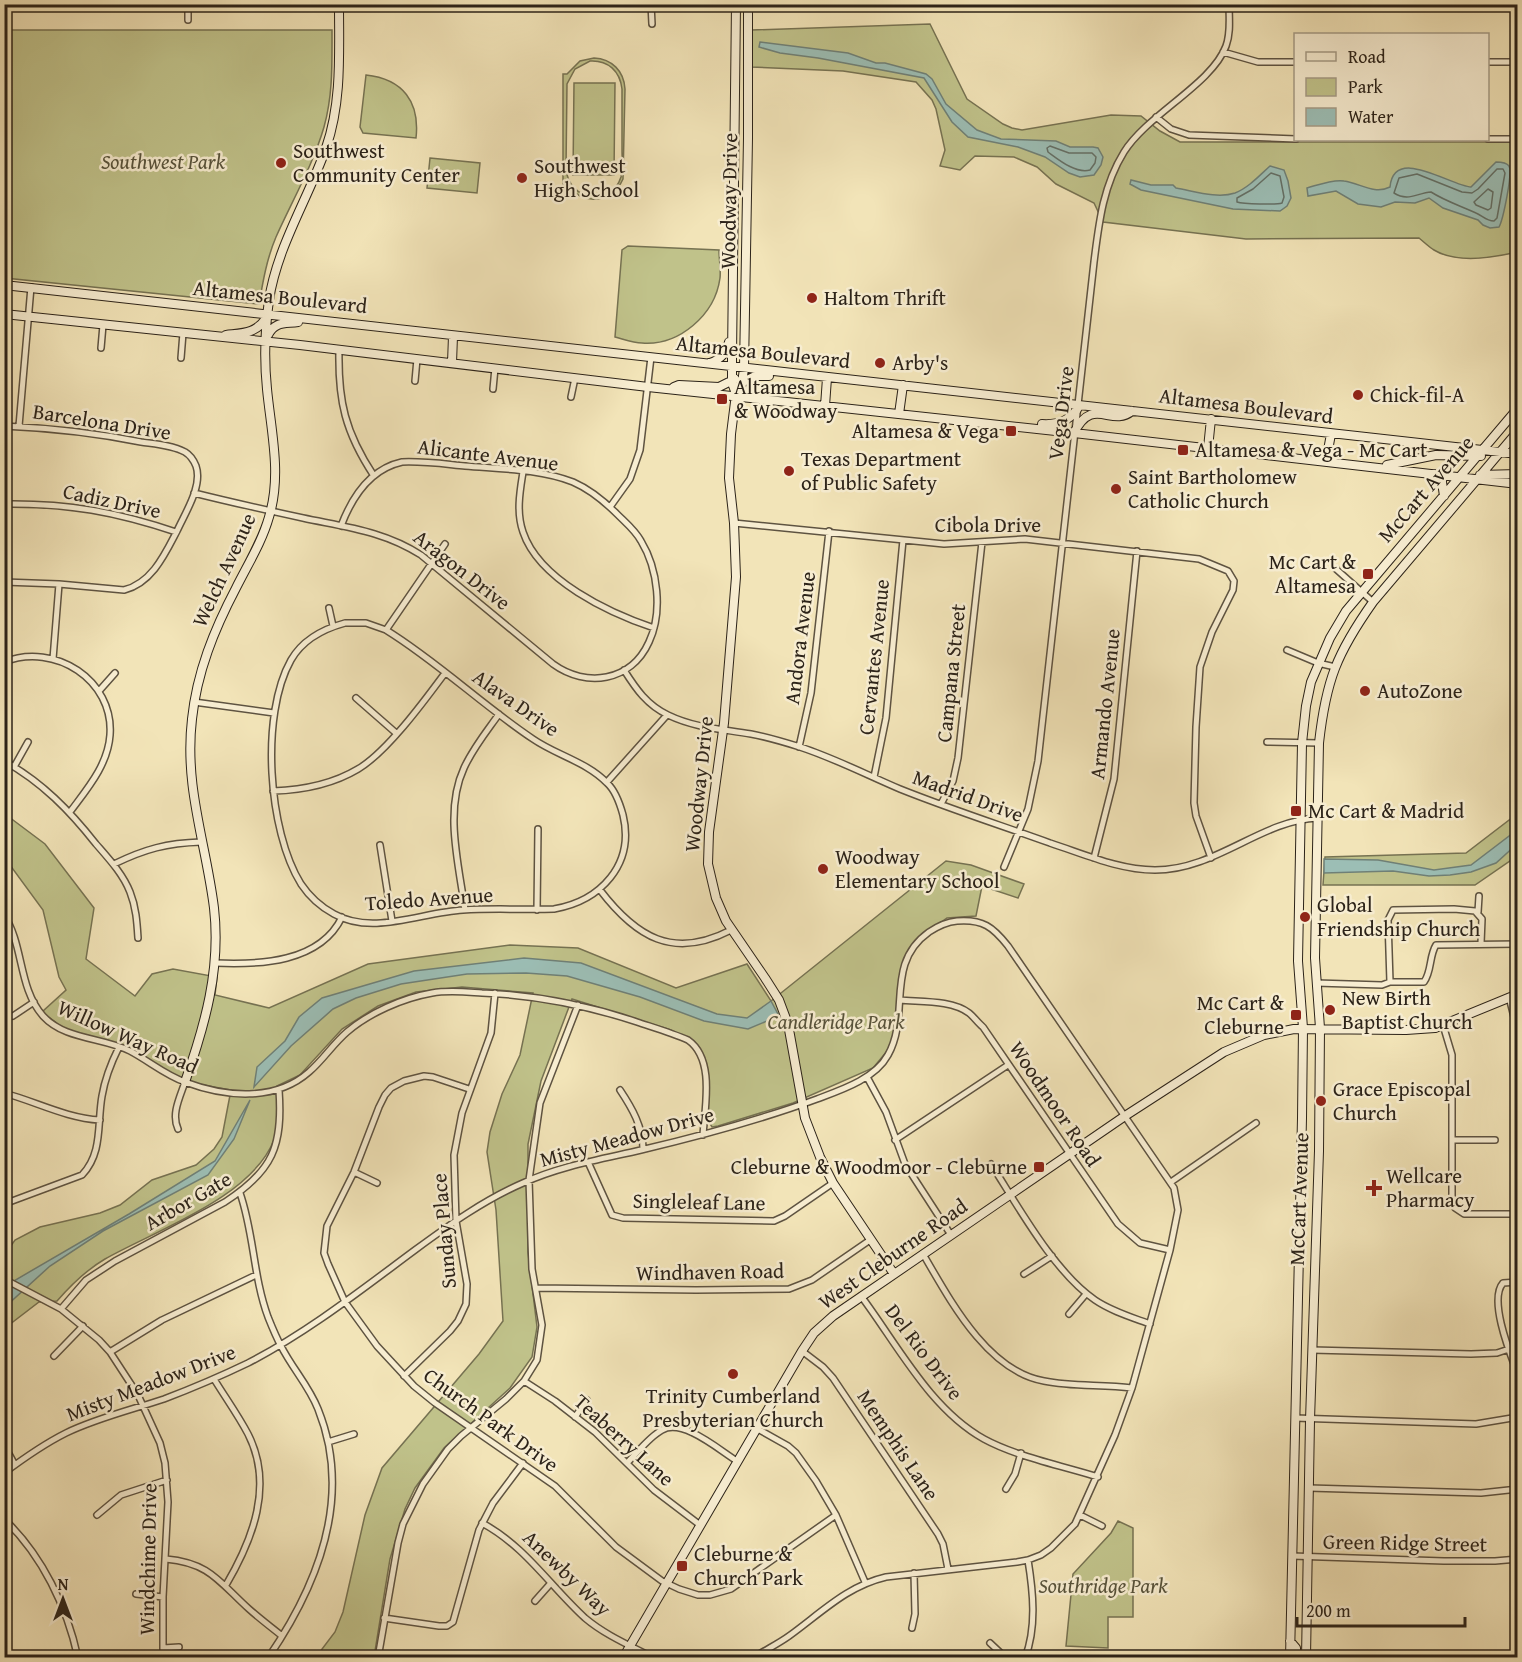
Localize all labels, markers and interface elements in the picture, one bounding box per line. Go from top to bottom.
legend [1294,33,1489,141]
text: Road [1348,43,1386,70]
text: Park [1348,73,1384,100]
text: Water [1348,103,1394,130]
street label: Woodway Drive [712,132,745,269]
place label: Southwest Community Center [293,135,460,190]
park label: Southwest Park [101,146,226,177]
place label: Southwest High School [534,150,639,205]
marker: Southwest Community Center [274,156,288,170]
marker: Southwest High School [515,171,529,185]
street label: Altamesa Boulevard [191,272,370,321]
place label: Haltom Thrift [824,282,947,313]
marker: Haltom Thrift [805,291,819,305]
street label: Altamesa Boulevard [674,327,853,376]
place label: Arby's [892,347,948,378]
marker: Arby's [873,356,887,370]
street label: Vega Drive [1039,364,1082,462]
place label: Altamesa & Woodway [734,371,838,426]
street label: Altamesa Boulevard [1157,379,1336,432]
place label: Chick-fil-A [1370,379,1465,410]
marker: Chick-fil-A [1351,388,1365,402]
marker: Altamesa & Woodway [715,392,729,406]
street label: Barcelona Drive [31,395,173,448]
place label: Altamesa & Vega [852,415,999,446]
marker: Altamesa & Vega [1004,424,1018,438]
street label: McCart Avenue [1370,428,1481,549]
street label: Alicante Avenue [416,430,561,479]
place label: Altamesa & Vega - Mc Cart [1195,434,1428,465]
place label: Texas Department of Public Safety [801,443,962,498]
marker: Altamesa & Vega - Mc Cart [1176,443,1190,457]
place label: Saint Bartholomew Catholic Church [1128,461,1297,516]
marker: Texas Department of Public Safety [782,464,796,478]
street label: Cadiz Drive [60,475,164,526]
marker: Saint Bartholomew Catholic Church [1109,482,1123,496]
street label: Welch Avenue [184,507,264,632]
street label: Cibola Drive [935,509,1041,540]
street label: Aragon Drive [407,522,518,618]
place label: Mc Cart & Altamesa [1269,546,1357,601]
marker: Mc Cart & Altamesa [1361,567,1375,581]
street label: Andora Avenue [776,569,823,706]
street label: Cervantes Avenue [850,577,897,736]
street label: Campana Street [928,602,973,744]
street label: Armando Avenue [1081,627,1128,781]
street label: Alava Drive [466,661,566,744]
place label: AutoZone [1377,675,1463,706]
marker: AutoZone [1358,684,1372,698]
street label: Woodway Drive [676,714,721,853]
street label: Madrid Drive [908,761,1028,830]
place label: Mc Cart & Madrid [1308,795,1465,826]
marker: Mc Cart & Madrid [1289,804,1303,818]
place label: Woodway Elementary School [835,841,1000,896]
marker: Woodway Elementary School [816,862,830,876]
street label: Toledo Avenue [364,879,494,918]
place label: Global Friendship Church [1317,889,1481,944]
marker: Global Friendship Church [1298,910,1312,924]
place label: New Birth Baptist Church [1342,982,1473,1037]
place label: Mc Cart & Cleburne [1197,987,1285,1042]
street label: Willow Way Road [53,992,204,1082]
marker: New Birth Baptist Church [1323,1003,1337,1017]
park label: Candleridge Park [767,1006,905,1037]
marker: Mc Cart & Cleburne [1289,1008,1303,1022]
street label: Woodmoor Road [1002,1035,1109,1173]
place label: Grace Episcopal Church [1333,1073,1471,1128]
marker: Grace Episcopal Church [1314,1094,1328,1108]
street label: Misty Meadow Drive [536,1098,718,1175]
street label: McCart Avenue [1281,1132,1316,1266]
place label: Cleburne & Woodmoor - Cleburne [731,1151,1027,1182]
marker: Cleburne & Woodmoor - Cleburne [1032,1160,1046,1174]
place label: Wellcare Pharmacy [1386,1160,1475,1215]
street label: Arbor Gate [139,1163,237,1238]
street label: Sunday Place [423,1172,464,1290]
marker: Wellcare Pharmacy [1367,1181,1381,1195]
street label: Singleleaf Lane [632,1185,766,1218]
street label: West Cleburne Road [812,1190,974,1317]
street label: Windhaven Road [636,1255,785,1288]
street label: Del Rio Drive [878,1297,971,1406]
street label: Misty Meadow Drive [62,1336,240,1429]
street label: Church Park Drive [417,1360,565,1479]
marker: Trinity Cumberland Presbyterian Church [726,1367,740,1381]
place label: Trinity Cumberland Presbyterian Church [643,1380,824,1435]
street label: Memphis Lane [850,1383,947,1507]
street label: Teaberry Lane [567,1386,682,1493]
street label: Windchime Drive [131,1483,164,1635]
street label: Anewby Way [516,1522,619,1623]
street label: Green Ridge Street [1323,1526,1488,1559]
place label: Cleburne & Church Park [694,1538,803,1593]
marker: Cleburne & Church Park [675,1559,689,1573]
north arrow [33,1569,93,1629]
park label: Southridge Park [1038,1570,1168,1601]
text: N [58,1572,69,1596]
scale bar [1297,1590,1465,1628]
text: 200 m [1306,1597,1351,1624]

